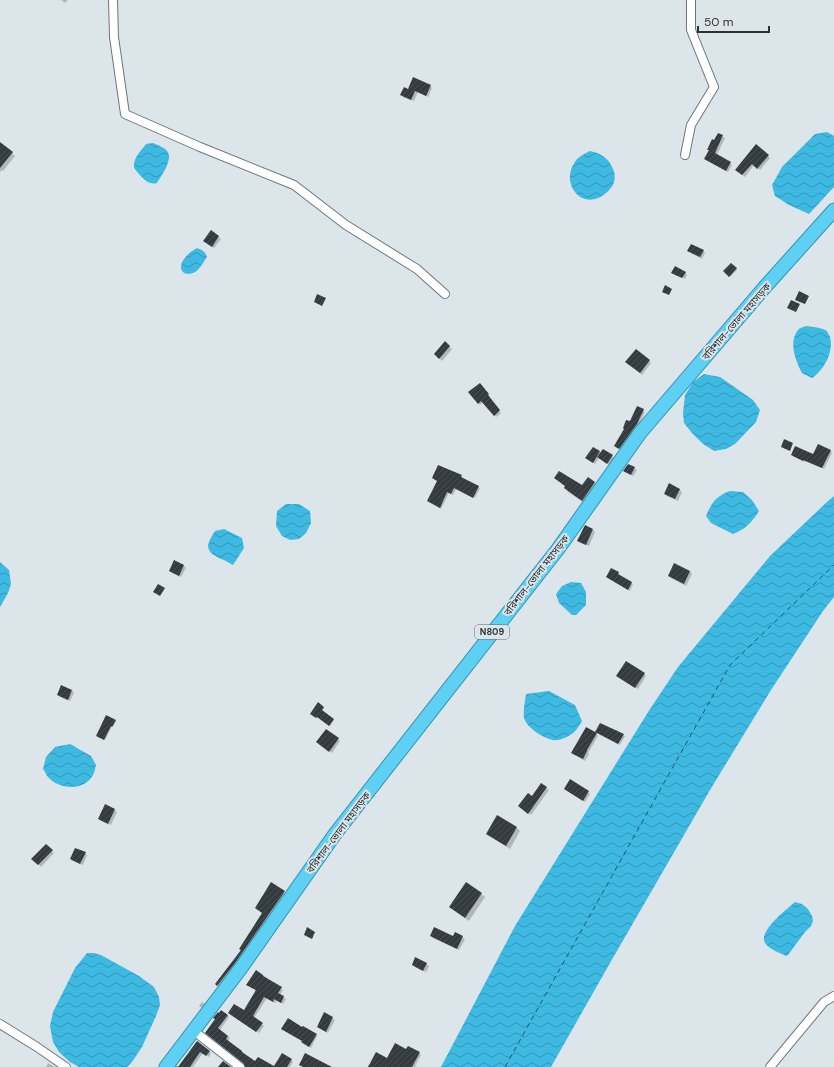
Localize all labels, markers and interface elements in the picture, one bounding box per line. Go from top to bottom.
scale bar [698,8,769,34]
text: 50 m [704,14,733,30]
street label: বরিশাল-ভোলা মহাসড়ক [699,279,774,363]
street label: বরিশাল-ভোলা মহাসড়ক [500,532,572,619]
road number: N809 [475,625,509,639]
street label: বরিশাল-ভোলা মহাসড়ক [303,788,374,876]

